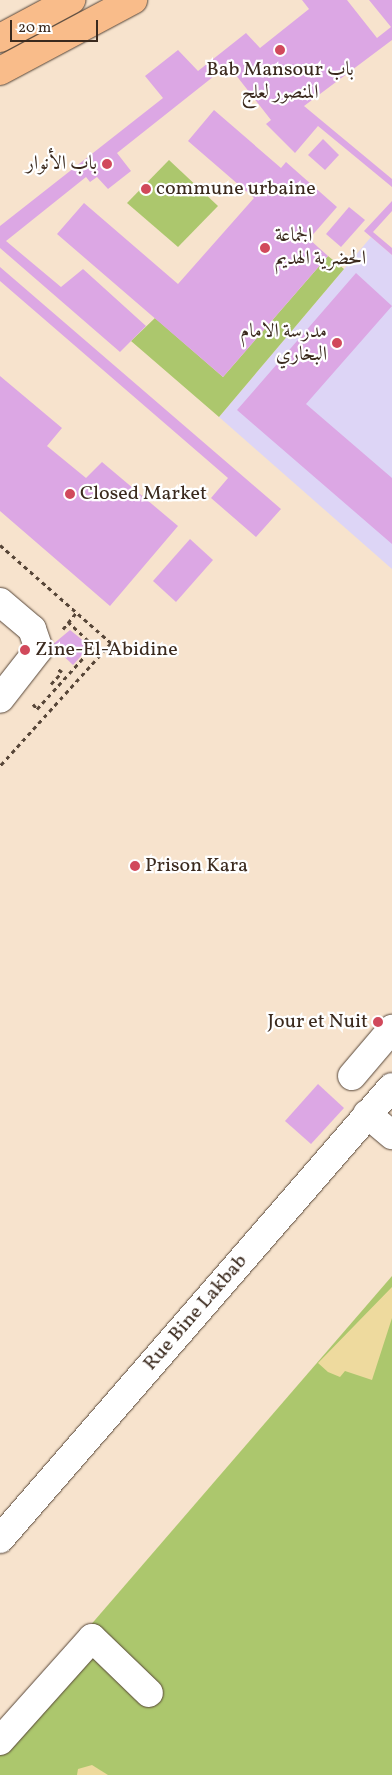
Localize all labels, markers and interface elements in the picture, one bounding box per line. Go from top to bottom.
scale bar [12,10,100,42]
text: 20 m [18,18,51,39]
marker: Bab Mansour باب المنصور لعلج [274,44,286,56]
place label: Bab Mansour باب المنصور لعلج [206,58,354,105]
place label: باب الأنوار [26,152,97,176]
marker: باب الأنوار [101,158,113,170]
place label: commune urbaine [156,177,316,201]
marker: commune urbaine [140,183,152,195]
place label: الجماعة الحضرية الهديم [275,225,366,272]
marker: الجماعة الحضرية الهديم [259,242,271,254]
place label: مدرسة الامام البخاري [240,320,327,367]
marker: مدرسة الامام البخاري [331,337,343,349]
place label: Closed Market [80,482,207,506]
marker: Closed Market [64,488,76,500]
place label: Zine-El-Abidine [35,638,178,662]
marker: Zine-El-Abidine [19,644,31,656]
place label: Prison Kara [145,854,248,878]
marker: Prison Kara [129,860,141,872]
place label: Jour et Nuit [267,1010,368,1034]
marker: Jour et Nuit [372,1016,384,1028]
street label: Rue Bine Lakbab [139,1250,253,1376]

